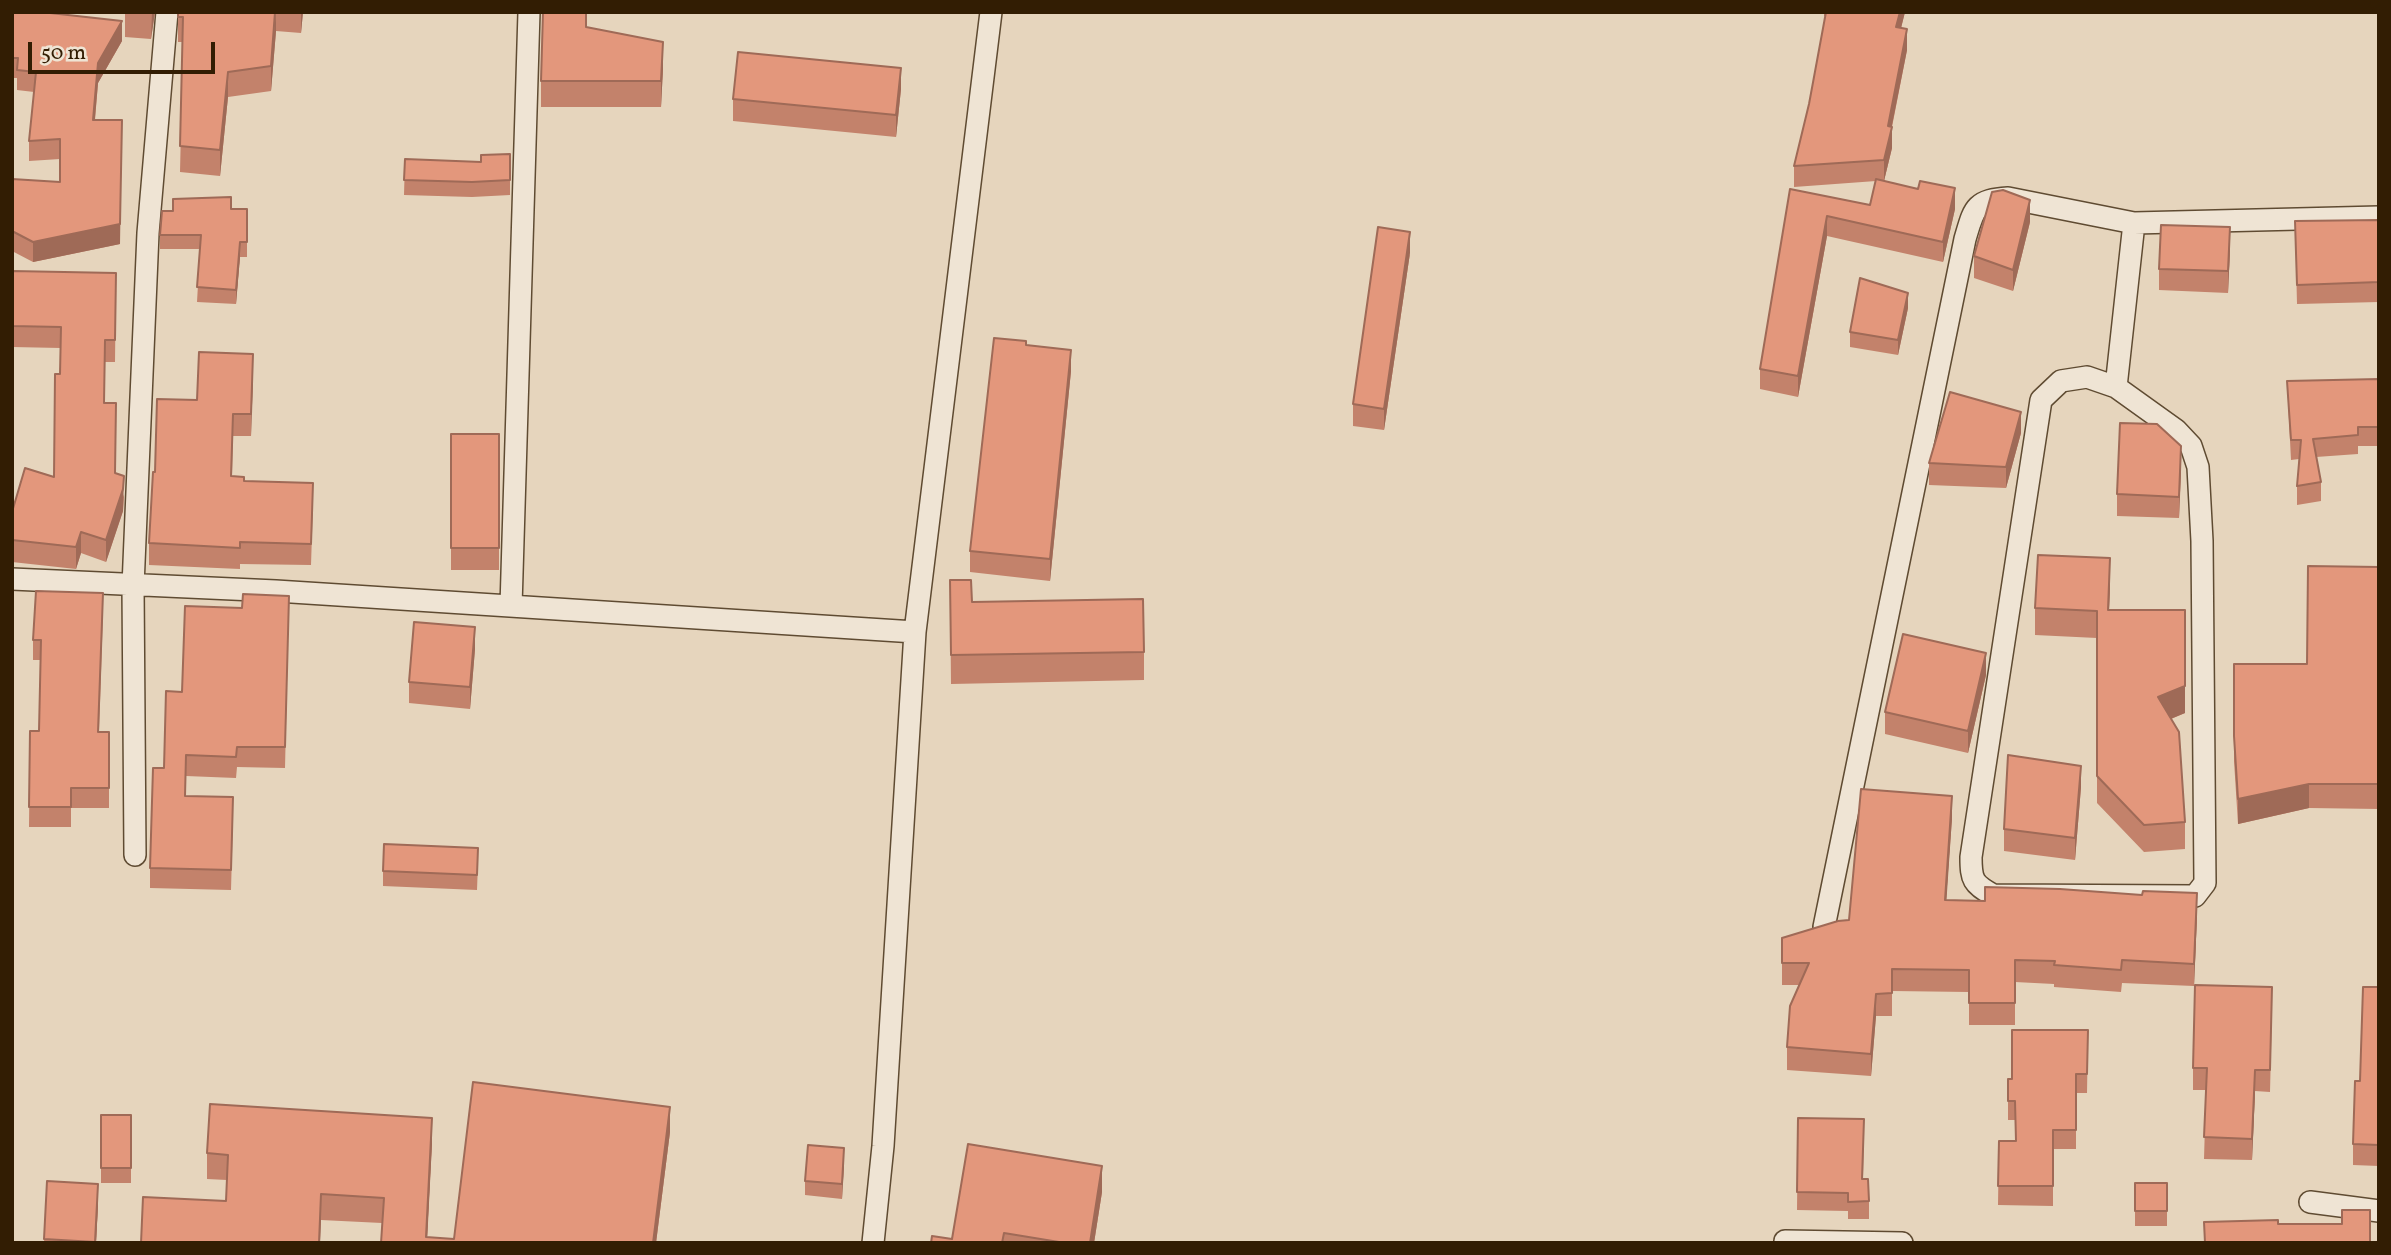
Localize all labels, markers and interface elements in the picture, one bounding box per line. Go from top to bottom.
scale bar [32,28,219,72]
text: 50 m [41,39,86,68]

